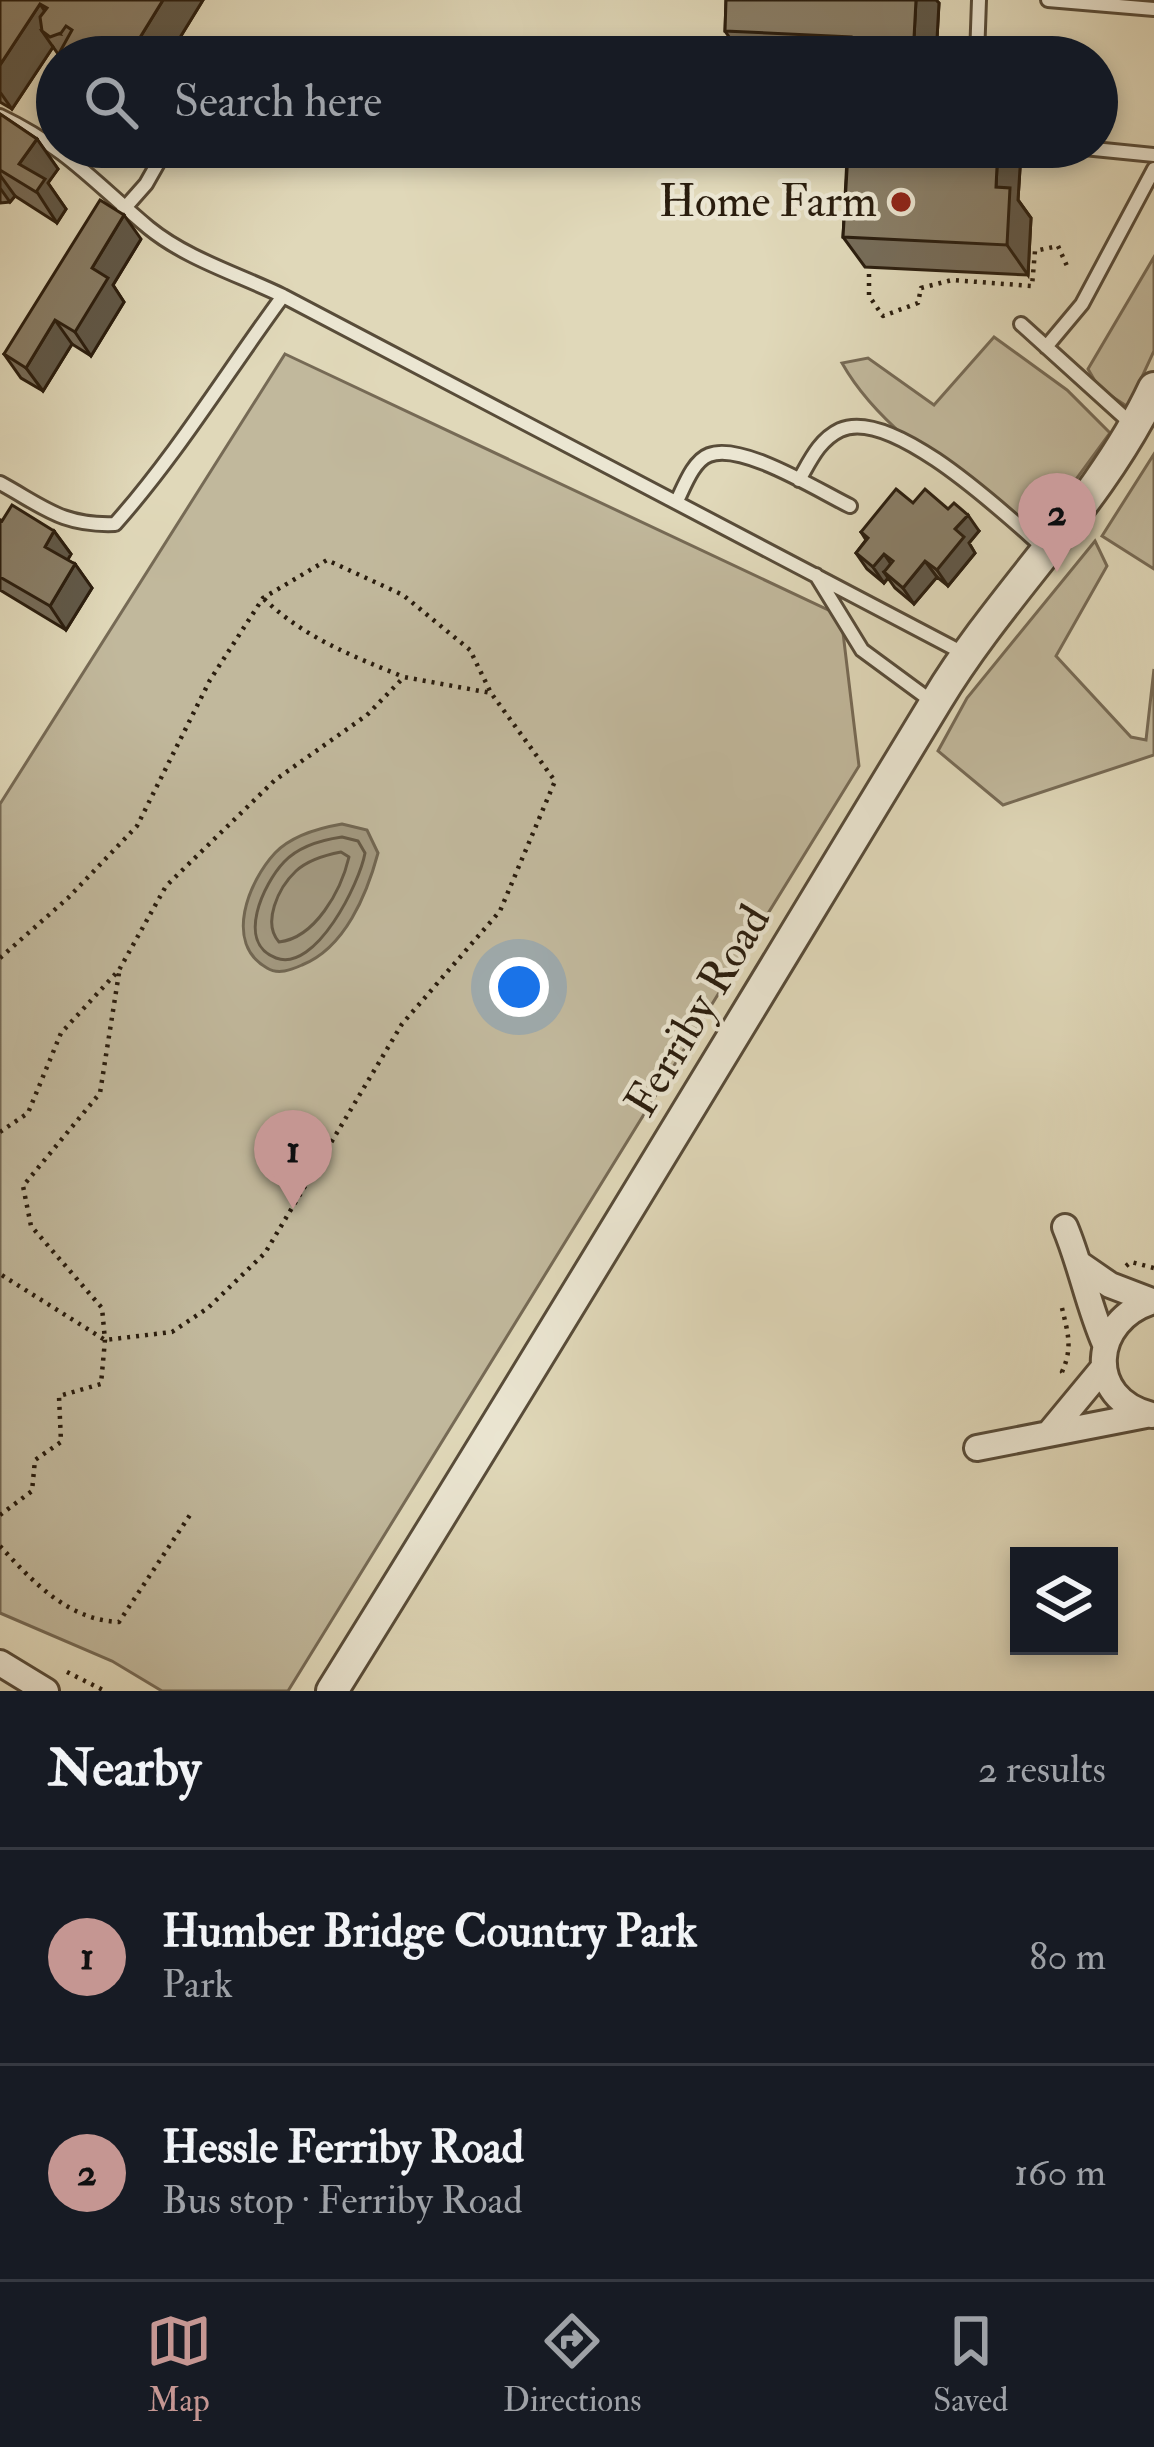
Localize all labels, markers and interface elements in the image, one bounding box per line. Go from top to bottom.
search box [36,36,1118,168]
icon: search [78,69,144,135]
text: Search here [174,74,382,130]
place label: Home Farm [659,174,877,230]
marker: Home Farm [888,189,914,215]
pin: 2 [1018,473,1096,572]
street label: Ferriby Road [613,895,783,1127]
your location [489,957,549,1017]
pin: 1 [254,1110,332,1209]
map controls [1010,1547,1118,1655]
button: layers [1010,1547,1118,1655]
text: Nearby [48,1737,201,1801]
text: 2 results [978,1745,1106,1794]
text: Humber Bridge Country Park [162,1904,697,1960]
text: 1 [80,1932,94,1981]
text: 80 m [1029,1932,1106,1981]
text: Park [162,1960,233,2009]
text: Hessle Ferriby Road [162,2120,524,2176]
text: 2 [77,2148,97,2197]
text: 160 m [1014,2148,1106,2197]
text: Bus stop · Ferriby Road [162,2176,523,2225]
tab: Map [146,2308,212,2421]
tab: Directions [503,2308,642,2421]
tab: Saved [933,2308,1008,2421]

